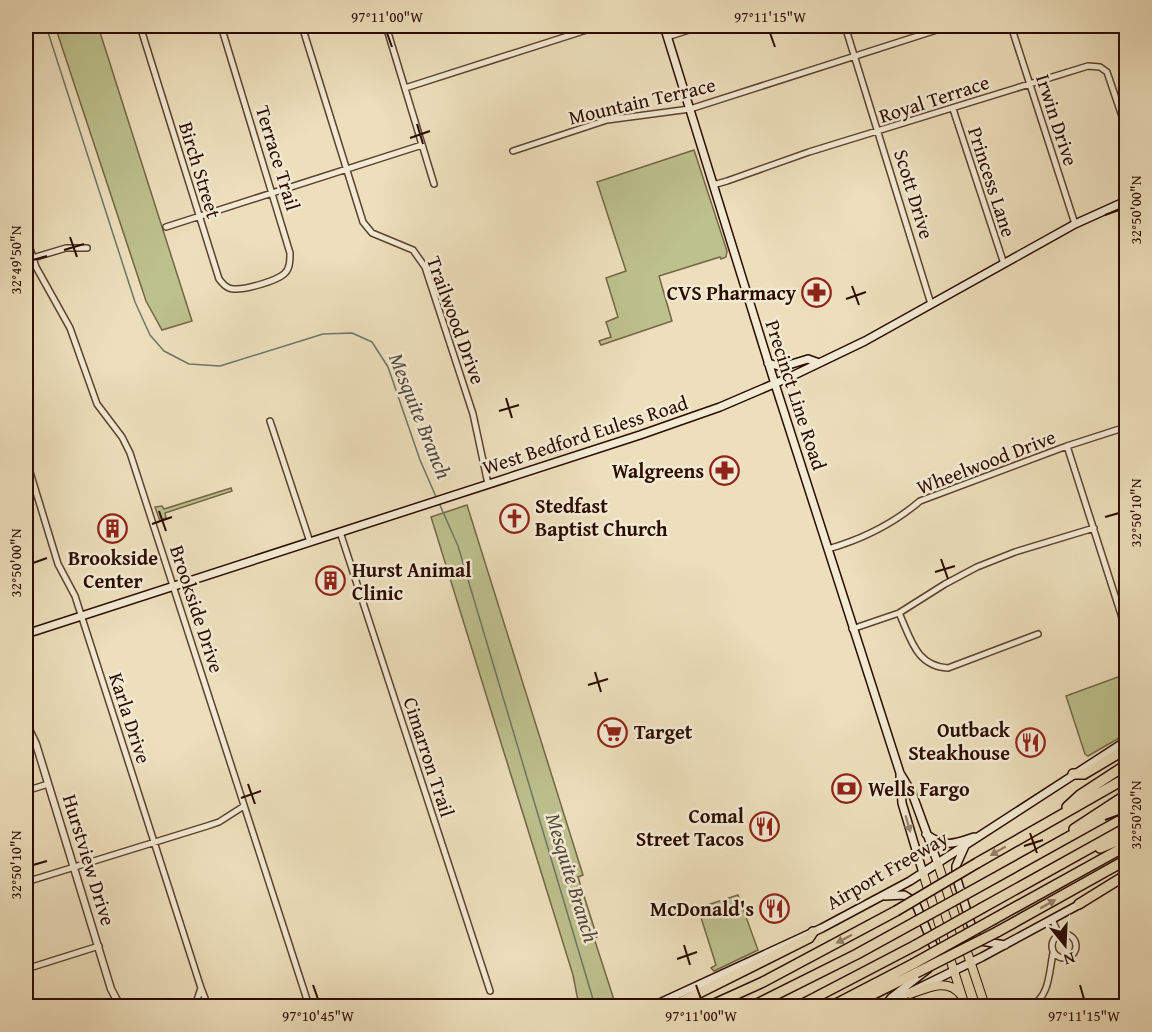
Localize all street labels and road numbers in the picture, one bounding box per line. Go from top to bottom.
street label: Royal Terrace [875,67,993,130]
street label: Mountain Terrace [565,69,718,132]
street label: Irwin Drive [1029,70,1086,169]
street label: Terrace Trail [249,102,308,214]
street label: Birch Street [172,118,229,222]
street label: Princess Lane [961,123,1024,241]
street label: Scott Drive [887,146,942,242]
street label: Trailwood Drive [420,252,493,388]
street label: Precinct Line Road [759,316,835,474]
street label: West Bedford Euless Road [478,388,692,481]
street label: Wheelwood Drive [912,422,1060,501]
street label: Brookside Drive [163,541,232,676]
street label: Karla Drive [102,669,159,767]
street label: Cimarron Trail [396,693,463,821]
street label: Hurstview Drive [56,791,123,929]
street label: Airport Freeway [820,823,953,916]

